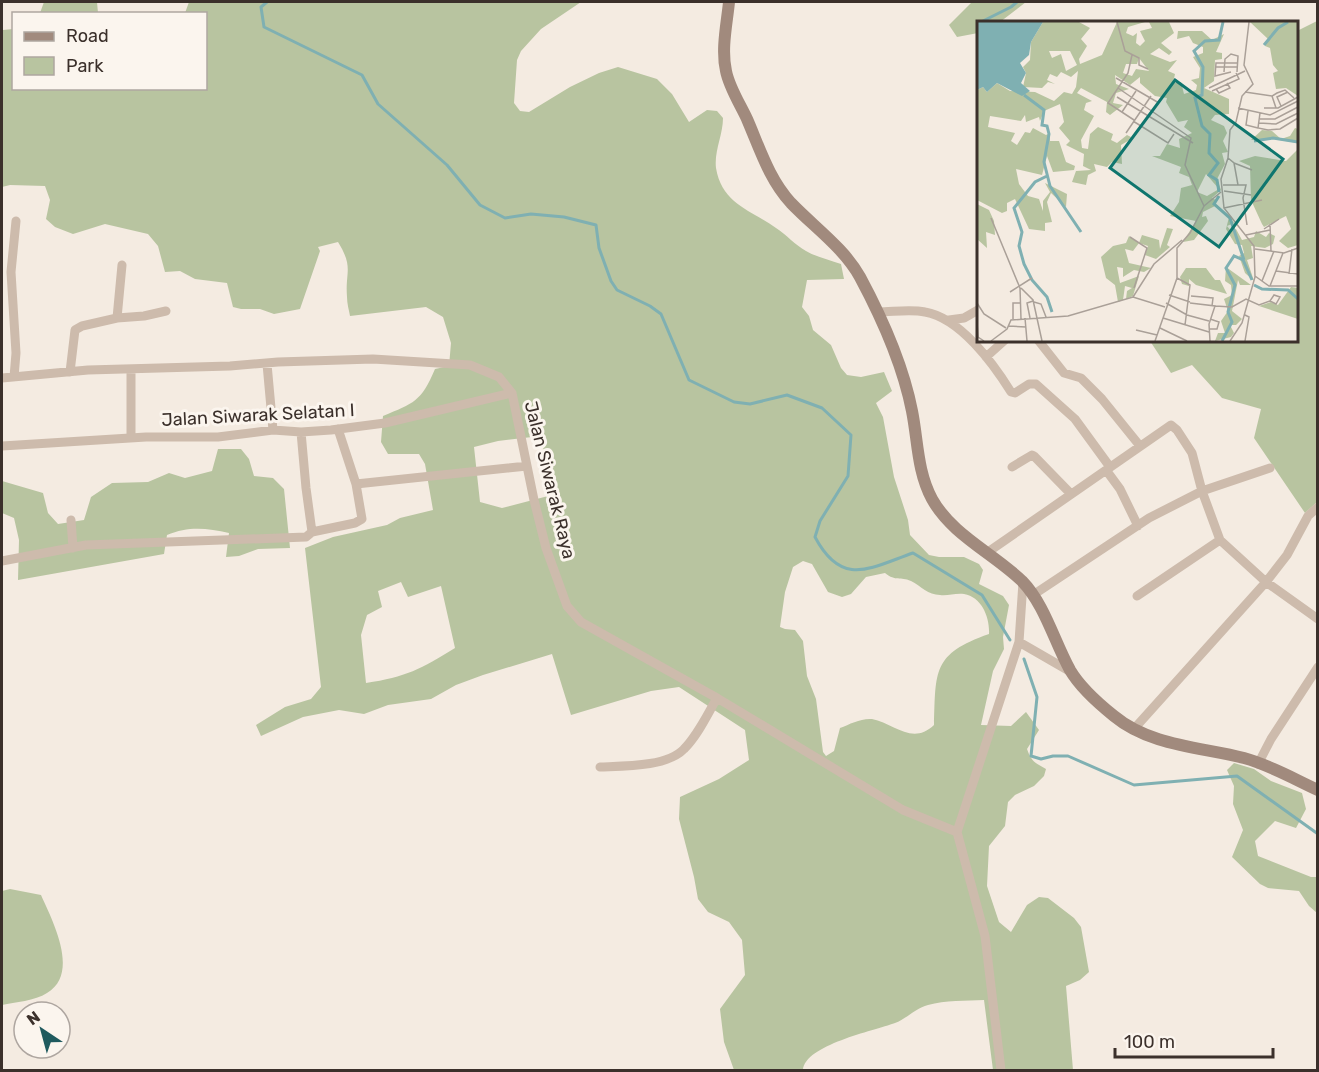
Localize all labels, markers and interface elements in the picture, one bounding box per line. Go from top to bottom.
legend [12,12,207,90]
inset map [977,21,1298,342]
text: Road [66,25,109,47]
text: Park [66,55,104,77]
street label: Jalan Siwarak Selatan I [161,399,355,431]
street label: Jalan Siwarak Raya [520,399,580,561]
north arrow [12,1000,72,1060]
text: N [23,1007,44,1029]
scale bar [1115,1021,1272,1059]
text: 100 m [1124,1031,1175,1053]

